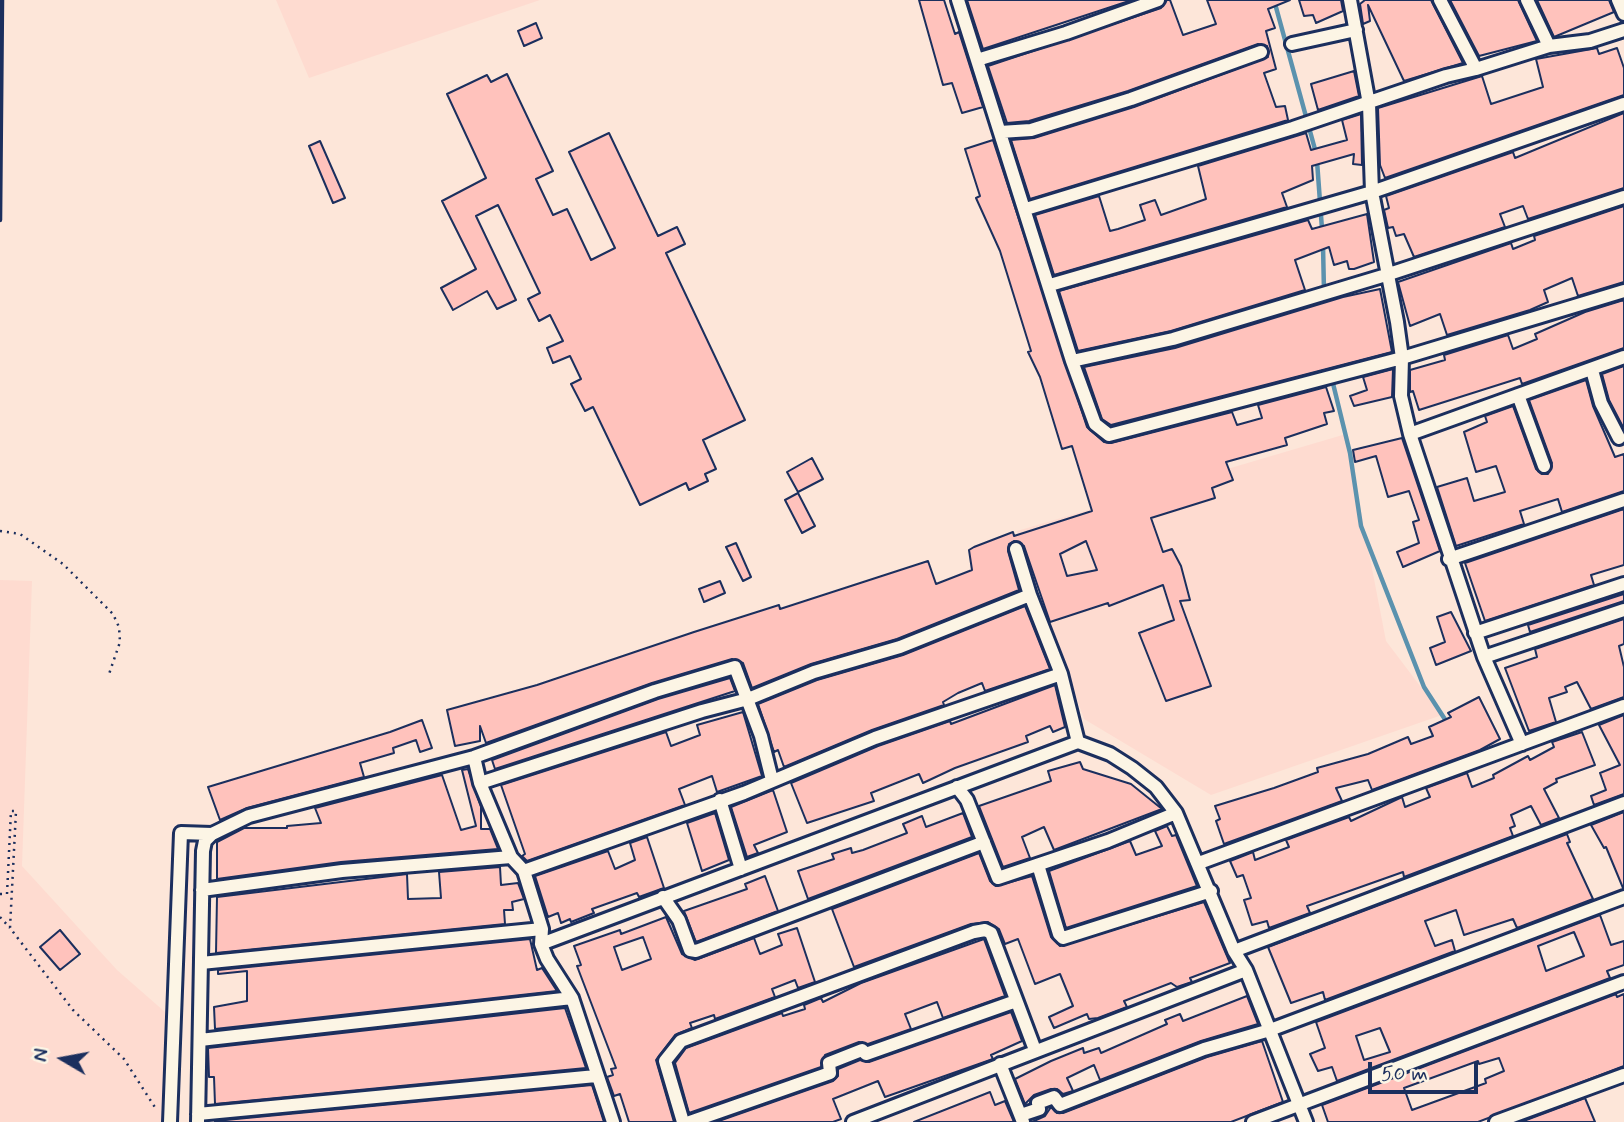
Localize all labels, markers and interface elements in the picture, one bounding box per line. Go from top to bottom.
north arrow [28,1024,98,1094]
text: N [28,1047,55,1064]
scale bar [1372,1048,1482,1092]
text: 50 m [1381,1060,1428,1088]

